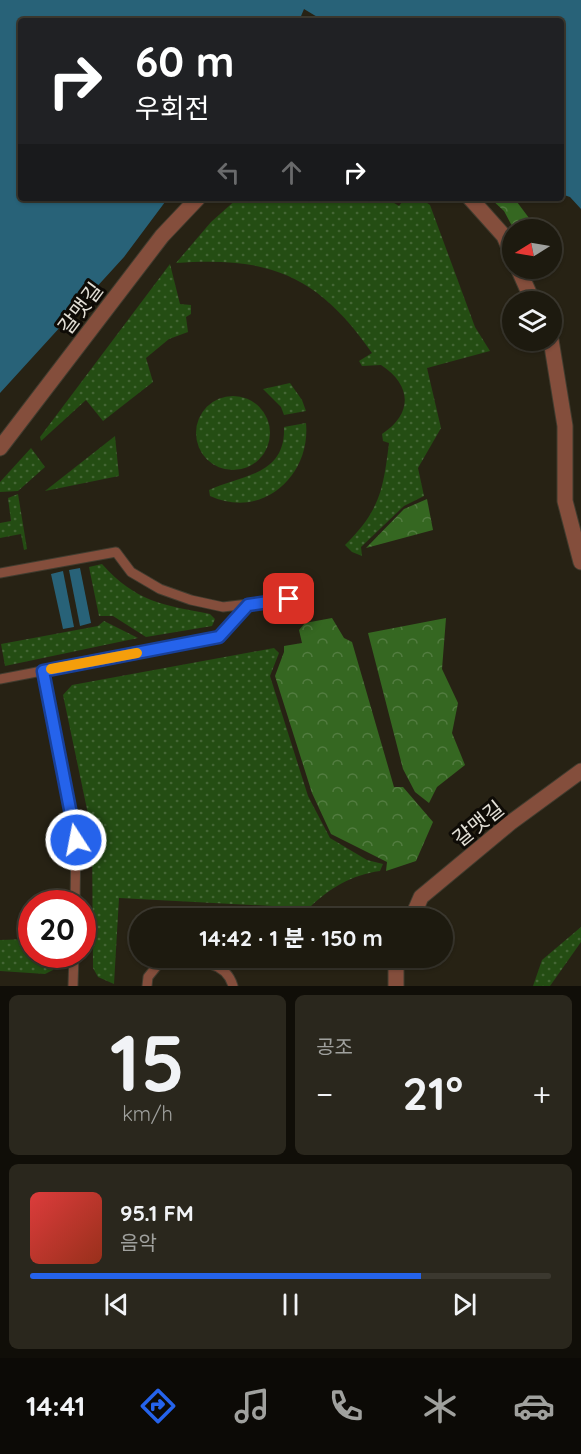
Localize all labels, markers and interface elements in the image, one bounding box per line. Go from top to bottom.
text: 60 m [135,35,235,88]
icon: right [36,42,114,120]
text: 우회전 [135,91,210,125]
icon: left [212,156,245,189]
icon: ahead [275,156,308,189]
icon: right [338,156,371,189]
north arrow [502,219,562,279]
map controls [502,219,562,351]
street label: 갈맷길 [52,277,108,339]
button: layers [502,291,562,351]
pin [263,573,314,624]
icon: arrive [272,582,305,615]
street label: 갈맷길 [447,795,509,851]
position arrow [44,808,108,872]
speed limit sign: 20 [18,890,96,968]
text: 14:42 · 1 분 · 150 m [199,924,383,952]
text: 15 [110,1013,185,1111]
text: 공조 [316,1034,353,1059]
text: 21° [402,1065,463,1121]
text: − [316,1073,333,1114]
text: + [532,1073,551,1114]
text: km/h [122,1101,173,1126]
text: 95.1 FM [120,1199,194,1227]
text: 음악 [120,1230,157,1255]
icon: previous [100,1288,133,1321]
icon: pause [274,1288,307,1321]
icon: next [448,1288,481,1321]
icon: directions [137,1385,179,1427]
icon: music [231,1385,273,1427]
icon: phone [325,1385,367,1427]
icon: climate [419,1385,461,1427]
icon: car [513,1385,555,1427]
text: 14:41 [26,1389,85,1423]

